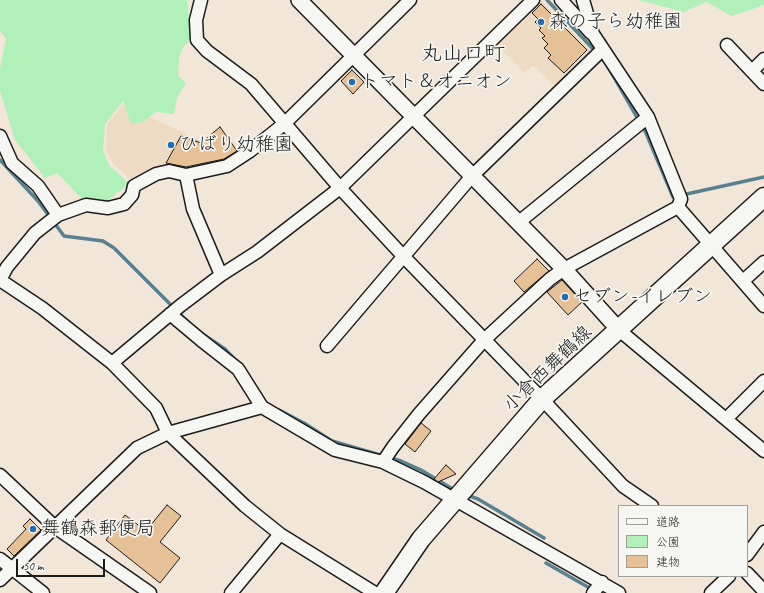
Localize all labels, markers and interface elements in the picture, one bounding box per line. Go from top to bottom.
place label: 森の子ら幼稚園 [549,11,682,33]
marker: 森の子ら幼稚園 [536,17,546,27]
district label: 丸山口町 [421,41,505,67]
place label: トマト＆オニオン [360,71,512,93]
marker: トマト＆オニオン [347,77,357,87]
place label: ひばり幼稚園 [179,134,293,156]
marker: ひばり幼稚園 [166,140,176,150]
place label: セブン-イレブン [573,286,712,308]
marker: セブン-イレブン [560,292,570,302]
street label: 小倉西舞鶴線 [499,321,597,417]
legend [618,505,748,577]
text: 道路 [656,514,680,530]
place label: 舞鶴森郵便局 [41,518,155,540]
marker: 舞鶴森郵便局 [28,524,38,534]
text: 公園 [656,534,680,550]
scale bar [18,551,107,577]
text: 建物 [656,554,680,570]
text: 50 m [23,558,43,574]

